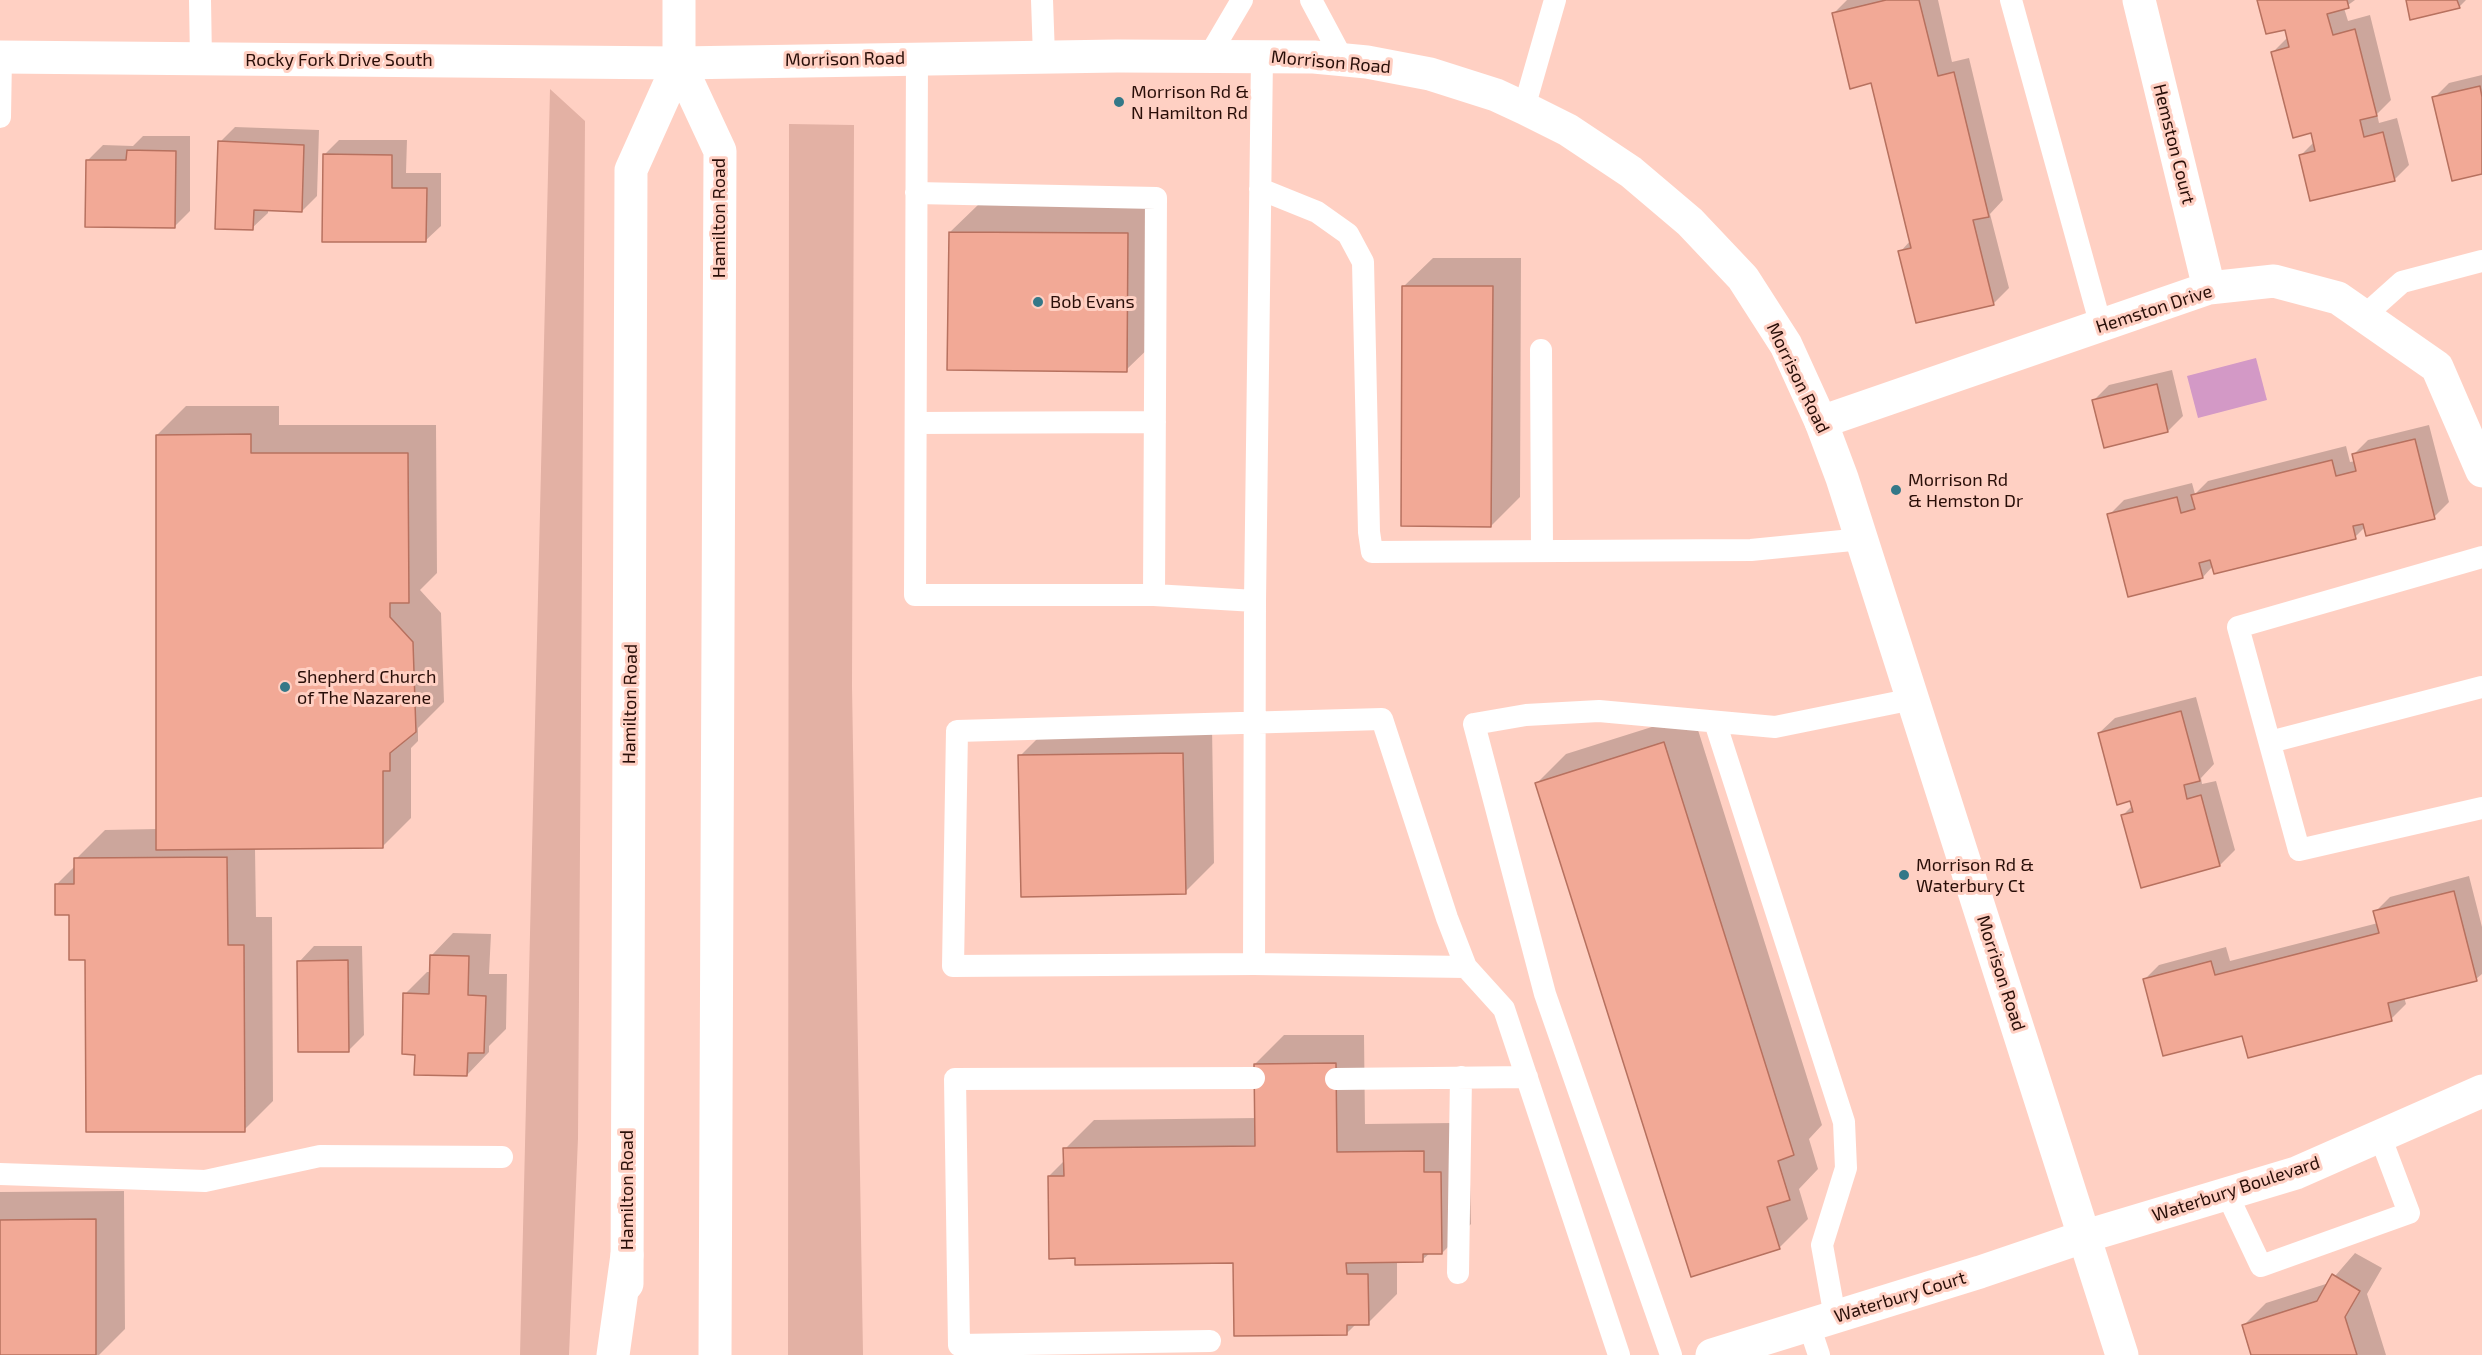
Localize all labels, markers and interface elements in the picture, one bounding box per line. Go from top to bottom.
street label: Morrison Road [1270,46,1392,78]
street label: Morrison Road [785,47,905,71]
street label: Rocky Fork Drive South [245,49,433,71]
place label: Morrison Rd & N Hamilton Rd [1131,81,1249,124]
street label: Hemston Court [2149,82,2199,206]
marker: Morrison Rd & N Hamilton Rd [1112,95,1126,109]
street label: Hamilton Road [708,158,730,278]
street label: Hemston Drive [2093,280,2215,338]
place label: Bob Evans [1050,291,1135,313]
marker: Bob Evans [1031,295,1045,309]
street label: Morrison Road [1762,319,1834,437]
place label: Morrison Rd & Hemston Dr [1908,469,2023,512]
marker: Morrison Rd & Hemston Dr [1889,483,1903,497]
street label: Hamilton Road [618,644,642,764]
place label: Shepherd Church of The Nazarene [297,666,436,708]
marker: Shepherd Church of The Nazarene [278,680,292,694]
place label: Morrison Rd & Waterbury Ct [1916,854,2034,896]
marker: Morrison Rd & Waterbury Ct [1897,868,1911,882]
street label: Morrison Road [1972,913,2030,1033]
street label: Hamilton Road [616,1130,638,1250]
street label: Waterbury Boulevard [2149,1152,2323,1226]
street label: Waterbury Court [1832,1267,1968,1327]

